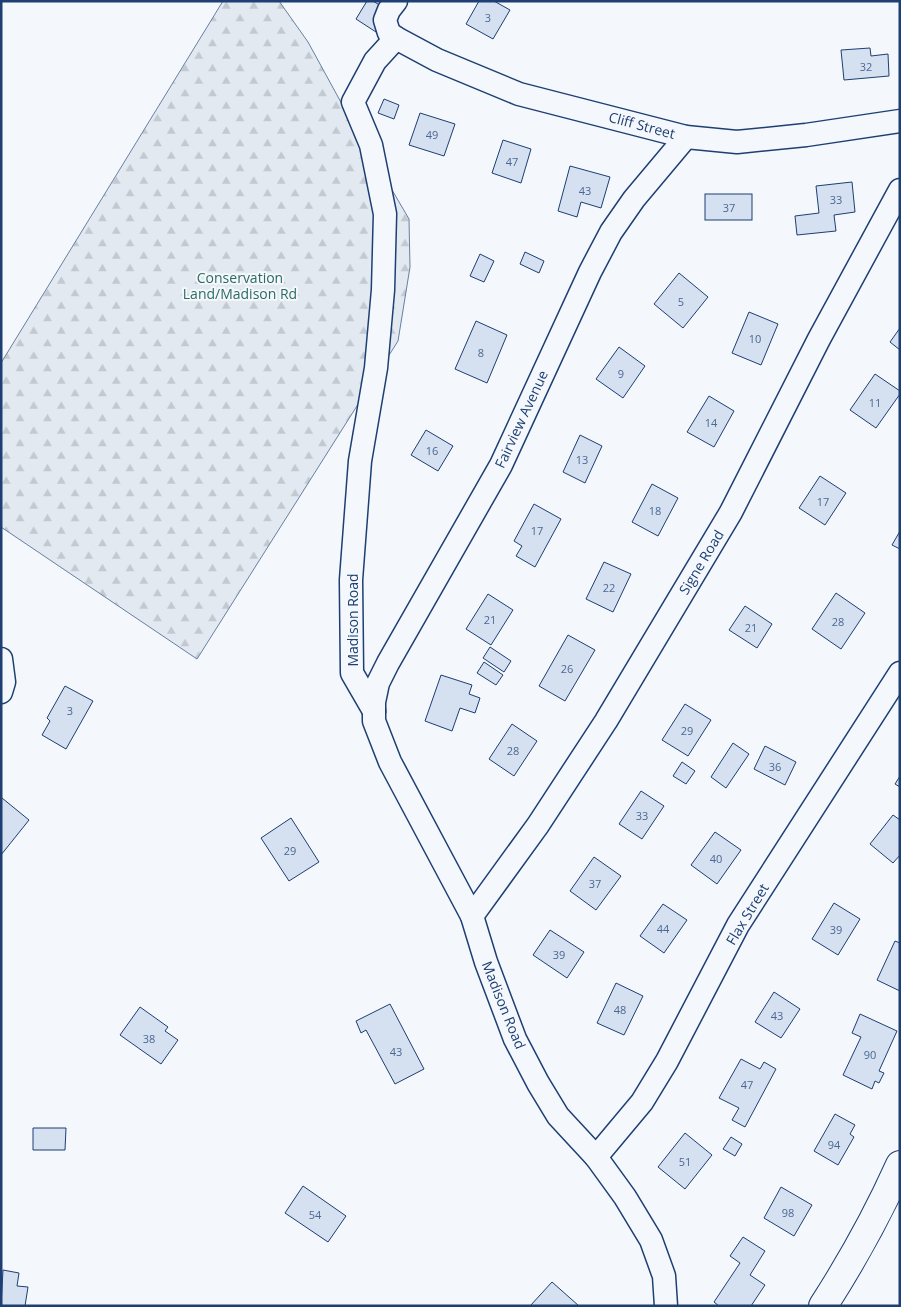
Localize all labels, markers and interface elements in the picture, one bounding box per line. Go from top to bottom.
house number: 3 [485,10,491,25]
house number: 32 [860,59,872,74]
street label: Cliff Street [607,107,677,143]
house number: 49 [426,127,438,142]
house number: 47 [506,154,518,169]
house number: 43 [579,183,591,198]
house number: 33 [830,192,842,207]
house number: 37 [723,200,735,215]
park label: Conservation Land/Madison Rd [183,268,297,303]
house number: 5 [678,294,684,309]
house number: 10 [749,331,761,346]
house number: 8 [478,345,484,360]
house number: 9 [618,366,624,381]
street label: Fairview Avenue [490,367,552,471]
house number: 11 [869,395,881,410]
house number: 14 [705,415,718,430]
house number: 16 [426,443,438,458]
house number: 13 [576,452,588,467]
house number: 17 [817,494,829,509]
house number: 18 [649,503,661,518]
house number: 17 [531,523,543,538]
street label: Signe Road [674,526,728,598]
street label: Madison Road [343,573,362,667]
house number: 22 [603,580,615,595]
house number: 21 [484,612,496,627]
house number: 28 [832,614,844,629]
house number: 21 [745,620,757,635]
house number: 26 [561,661,573,676]
house number: 3 [67,703,73,718]
house number: 29 [681,723,693,738]
house number: 28 [507,743,519,758]
house number: 36 [769,759,781,774]
house number: 33 [636,808,648,823]
house number: 29 [284,843,296,858]
house number: 40 [710,851,722,866]
house number: 37 [589,876,601,891]
street label: Flax Street [721,880,773,948]
house number: 44 [657,921,670,936]
house number: 39 [830,922,842,937]
house number: 39 [553,947,565,962]
street label: Madison Road [478,958,530,1052]
house number: 48 [614,1002,626,1017]
house number: 43 [771,1008,783,1023]
house number: 38 [143,1031,155,1046]
house number: 43 [390,1044,402,1059]
house number: 90 [864,1047,876,1062]
house number: 47 [741,1077,753,1092]
house number: 94 [828,1137,841,1152]
house number: 51 [679,1154,691,1169]
house number: 98 [782,1205,794,1220]
house number: 54 [309,1207,322,1222]

